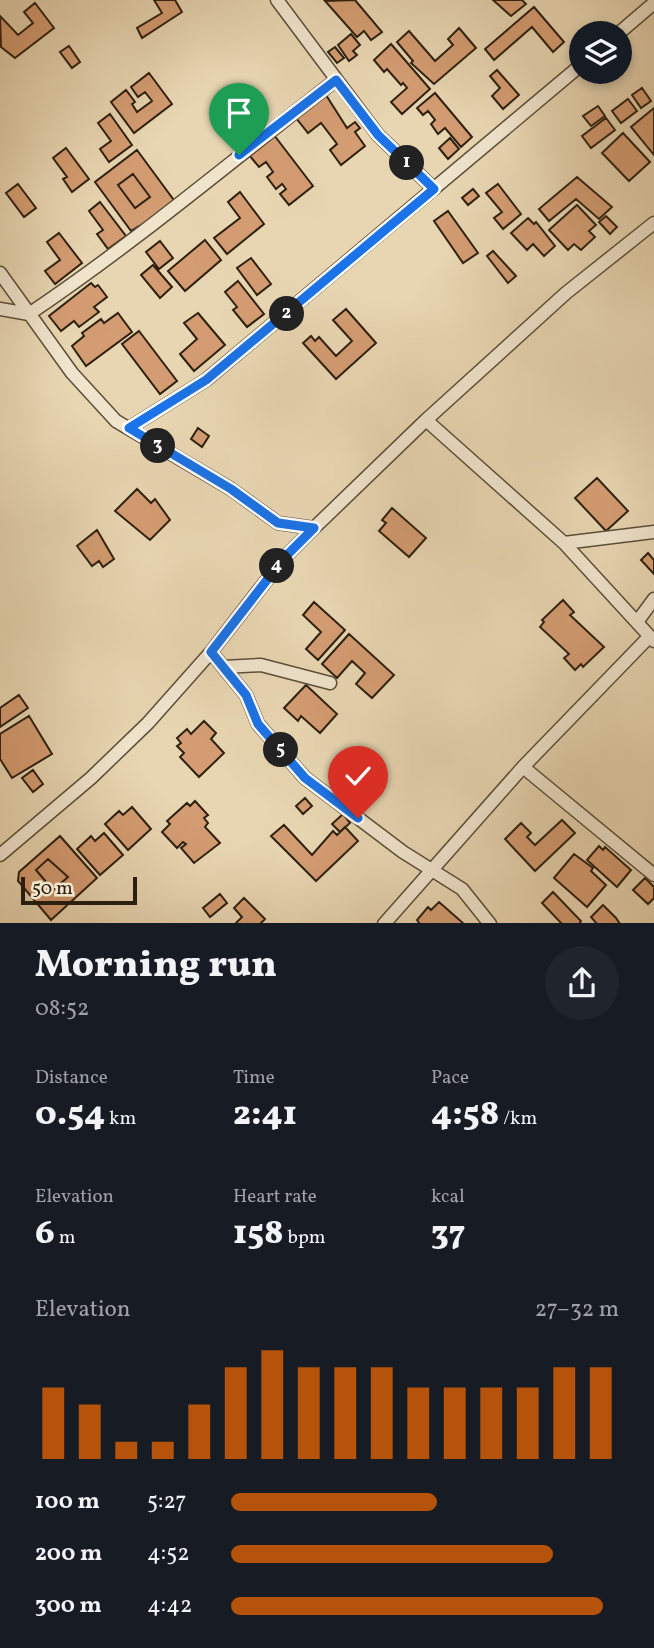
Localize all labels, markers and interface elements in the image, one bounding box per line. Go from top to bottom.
map controls [569,21,632,84]
button: layers [569,21,632,84]
pin [209,83,269,155]
icon: arrive [220,94,258,132]
pin: 1 [390,146,424,180]
text: 1 [403,149,410,175]
pin: 2 [270,296,304,332]
text: 2 [282,300,291,326]
pin: 3 [140,428,176,464]
text: 3 [153,432,162,458]
pin: 4 [260,548,294,584]
text: 4 [271,552,282,578]
pin: 5 [264,732,298,768]
text: 5 [276,736,285,762]
pin [328,746,388,818]
icon: check [339,757,377,795]
scale bar [21,874,136,906]
text: 50 m [32,876,73,902]
text: Morning run [35,940,277,993]
button: share [545,946,619,1020]
text: 08:52 [35,993,89,1025]
text: Distance [35,1065,108,1091]
text: Time [233,1065,275,1091]
text: Pace [431,1065,469,1091]
text: 0.54 [35,1091,105,1139]
text: 2:41 [233,1091,297,1139]
text: 4:58 [431,1091,499,1139]
text: km [105,1106,136,1132]
text: /km [499,1106,537,1132]
text: Elevation [35,1184,114,1210]
text: Heart rate [233,1184,317,1210]
text: kcal [431,1184,465,1210]
text: 6 [35,1210,55,1258]
text: 158 [233,1210,284,1258]
text: 37 [431,1210,465,1258]
text: m [55,1225,75,1251]
text: bpm [284,1225,326,1251]
text: Elevation [35,1294,131,1326]
text: 27–32 m [535,1294,619,1326]
text: 100 m [35,1486,100,1518]
text: 5:27 [147,1486,186,1518]
text: 200 m [35,1538,102,1570]
text: 4:52 [147,1538,190,1570]
text: 300 m [35,1590,102,1622]
text: 4:42 [147,1590,192,1622]

